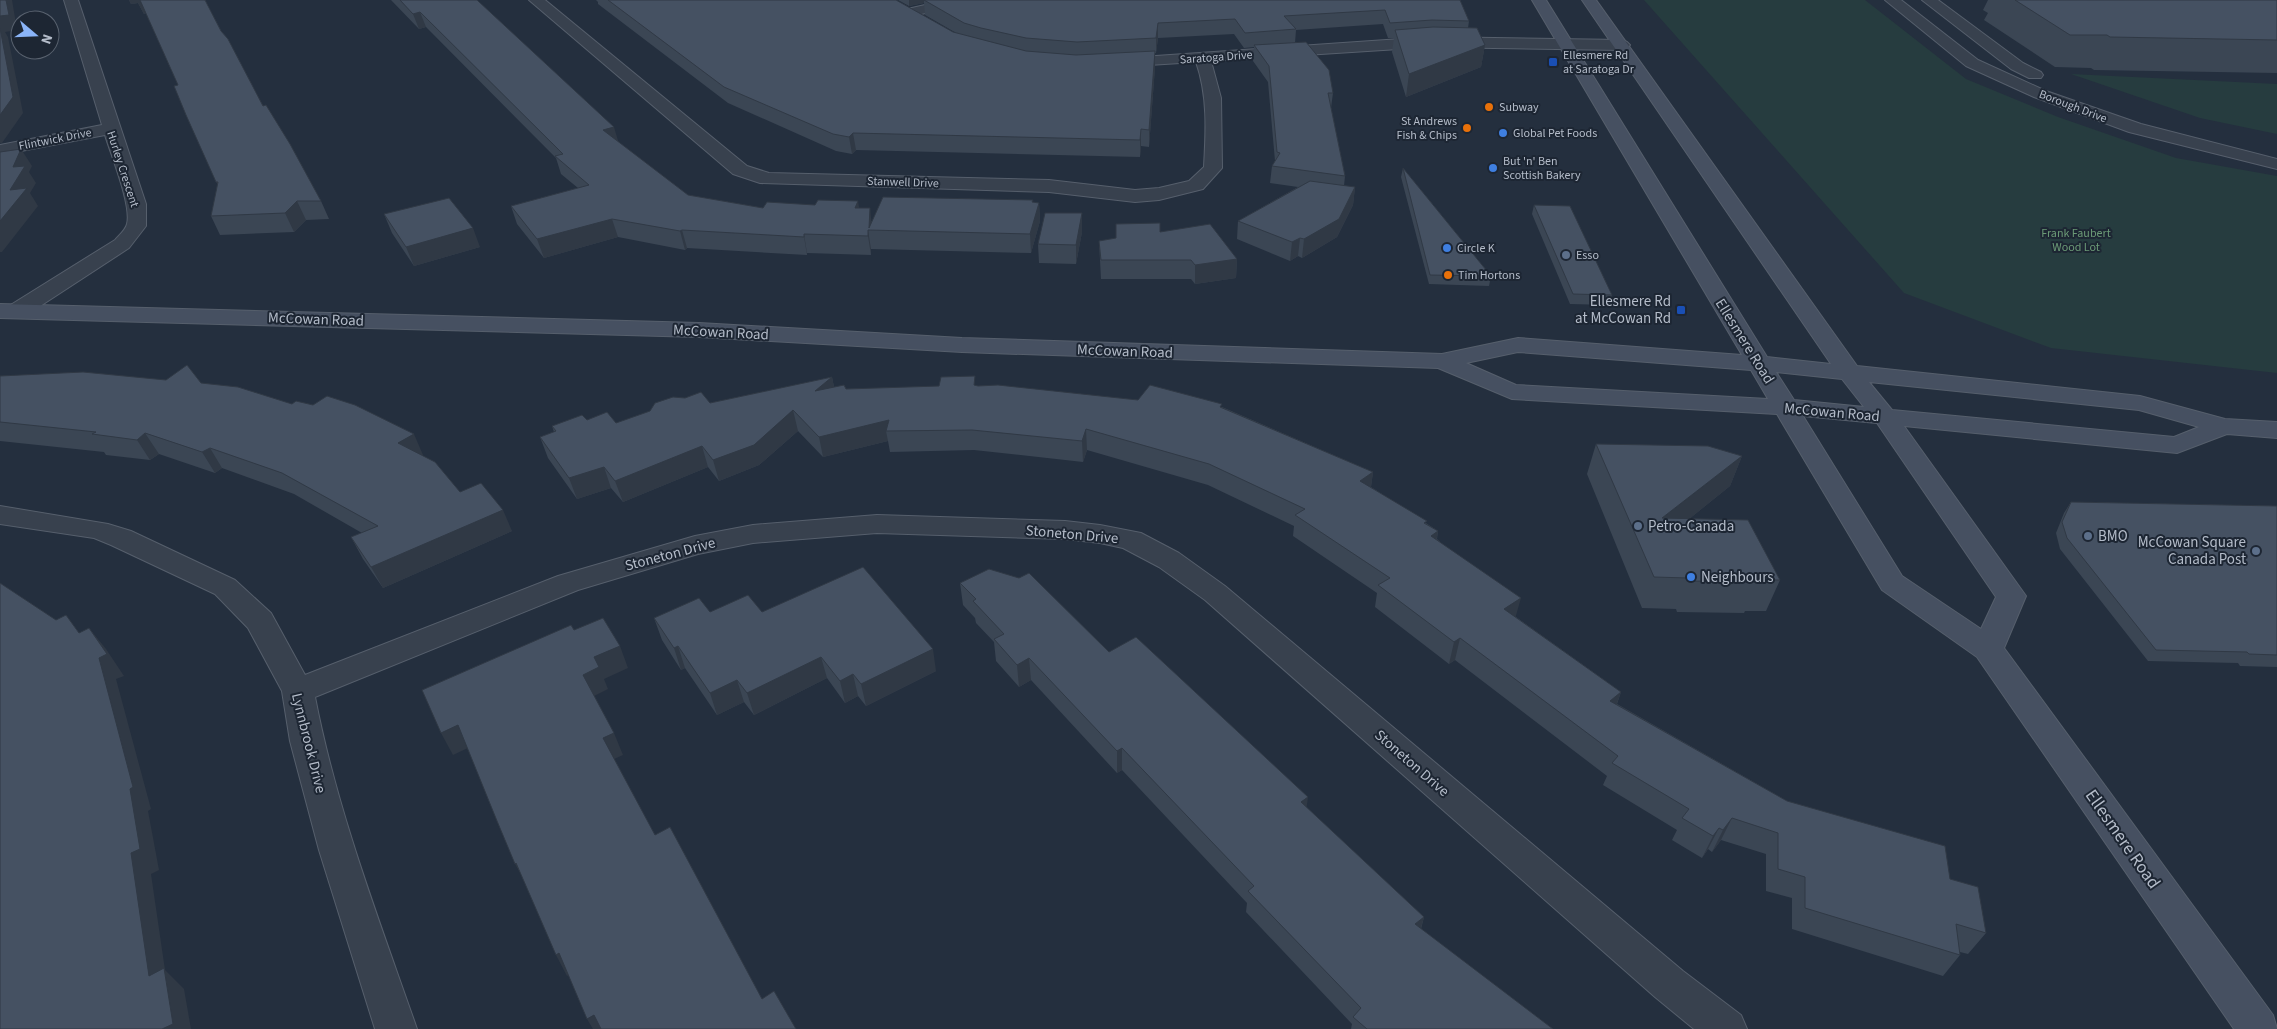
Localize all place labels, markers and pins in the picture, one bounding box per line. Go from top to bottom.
place label: Ellesmere Rd at Saratoga Dr [1563,47,1635,78]
marker: Ellesmere Rd at Saratoga Dr [1547,56,1559,68]
place label: Subway [1499,99,1539,116]
marker: Subway [1483,101,1495,113]
place label: St Andrews Fish & Chips [1396,113,1457,144]
marker: St Andrews Fish & Chips [1461,122,1473,134]
place label: Global Pet Foods [1513,125,1597,142]
marker: Global Pet Foods [1497,127,1509,139]
place label: But 'n' Ben Scottish Bakery [1503,153,1581,184]
marker: But 'n' Ben Scottish Bakery [1487,162,1499,174]
place label: Circle K [1457,240,1495,257]
marker: Circle K [1441,242,1453,254]
place label: Esso [1576,247,1599,264]
marker: Esso [1560,249,1572,261]
place label: Tim Hortons [1458,267,1520,284]
marker: Tim Hortons [1442,269,1454,281]
place label: Ellesmere Rd at McCowan Rd [1575,291,1671,329]
marker: Ellesmere Rd at McCowan Rd [1675,304,1687,316]
place label: Petro-Canada [1648,516,1734,537]
marker: Petro-Canada [1632,520,1644,532]
place label: BMO [2098,526,2128,547]
marker: BMO [2082,530,2094,542]
place label: McCowan Square Canada Post [2138,532,2246,570]
marker: McCowan Square Canada Post [2250,545,2262,557]
place label: Neighbours [1701,567,1774,588]
marker: Neighbours [1685,571,1697,583]

